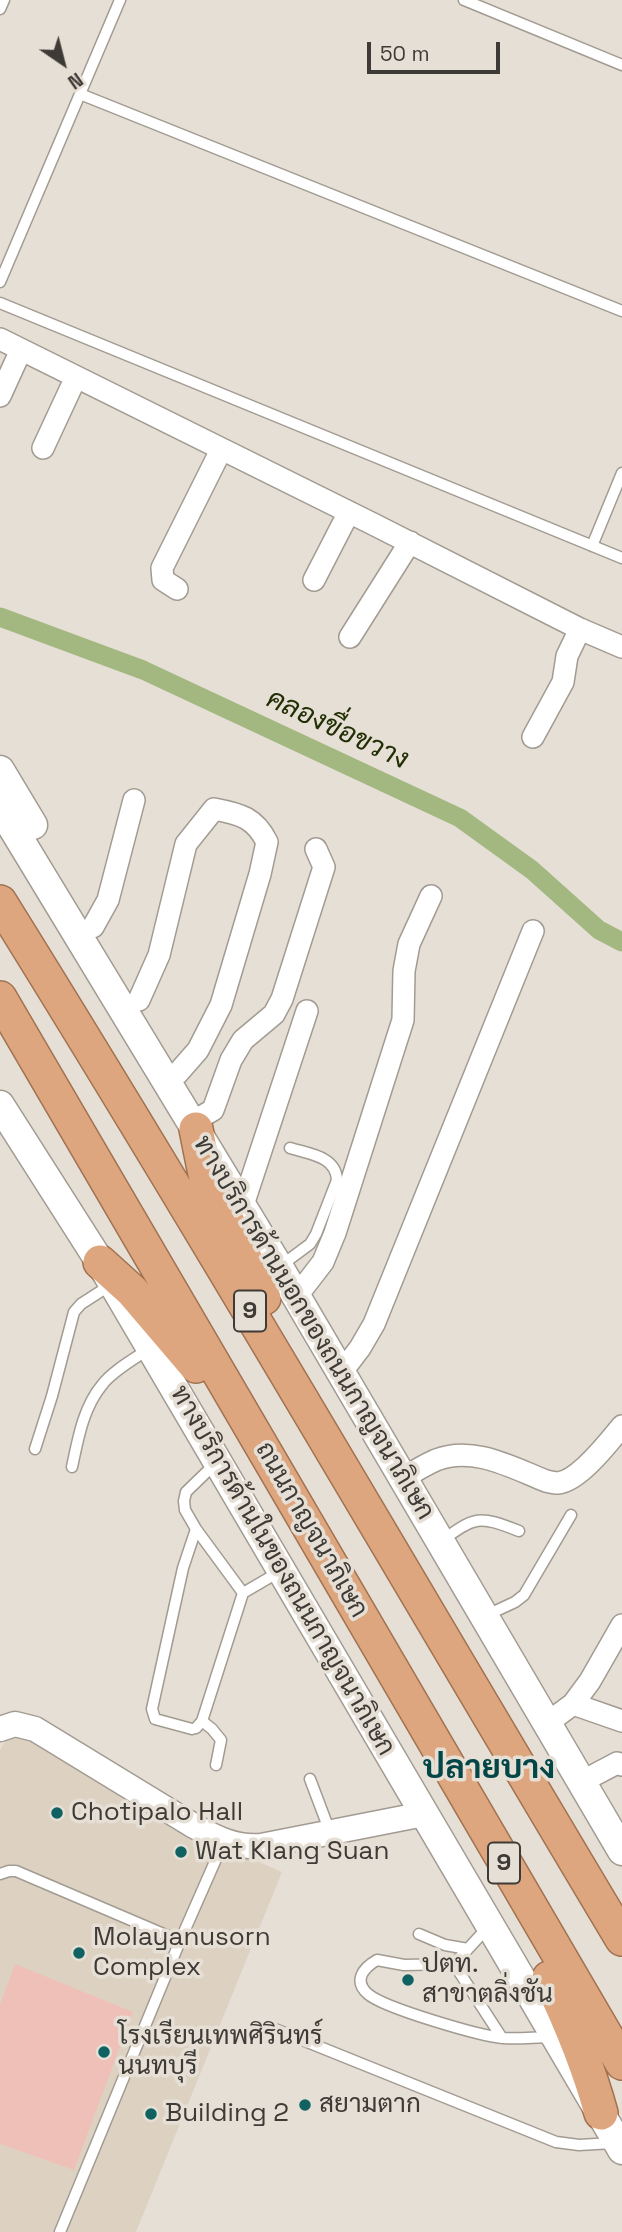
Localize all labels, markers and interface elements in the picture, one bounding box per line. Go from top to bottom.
north arrow [28,28,98,98]
scale bar [370,28,503,72]
text: 50 m [380,40,430,67]
text: N [63,67,88,94]
water label: คลองขื่อขวาง [261,683,413,777]
street label: ทางบริการด้านนอกของถนนกาญจนาภิเษก [186,1130,440,1526]
road number: 9 [234,1290,266,1331]
street label: ทางบริการด้านในของถนนกาญจนาภิเษก [163,1380,401,1762]
street label: ถนนกาญจนาภิเษก [248,1437,374,1623]
district label: ปลายบาง [423,1749,555,1789]
place label: Chotipalo Hall [71,1797,243,1829]
marker: Chotipalo Hall [49,1805,65,1821]
place label: Wat Klang Suan [195,1836,389,1868]
road number: 9 [488,1842,520,1884]
marker: Wat Klang Suan [173,1844,189,1860]
place label: Molayanusorn Complex [93,1922,271,1983]
marker: Molayanusorn Complex [71,1945,87,1961]
place label: ปตท. สาขาตลิ่งชัน [422,1949,553,2010]
marker: ปตท. สาขาตลิ่งชัน [400,1972,416,1988]
place label: โรงเรียนเทพศิรินทร์ นนทบุรี [118,2021,323,2082]
marker: โรงเรียนเทพศิรินทร์ นนทบุรี [96,2044,112,2060]
place label: สยามตาก [319,2089,421,2121]
marker: สยามตาก [297,2097,313,2113]
place label: Building 2 [165,2098,289,2130]
marker: Building 2 [143,2106,159,2122]

